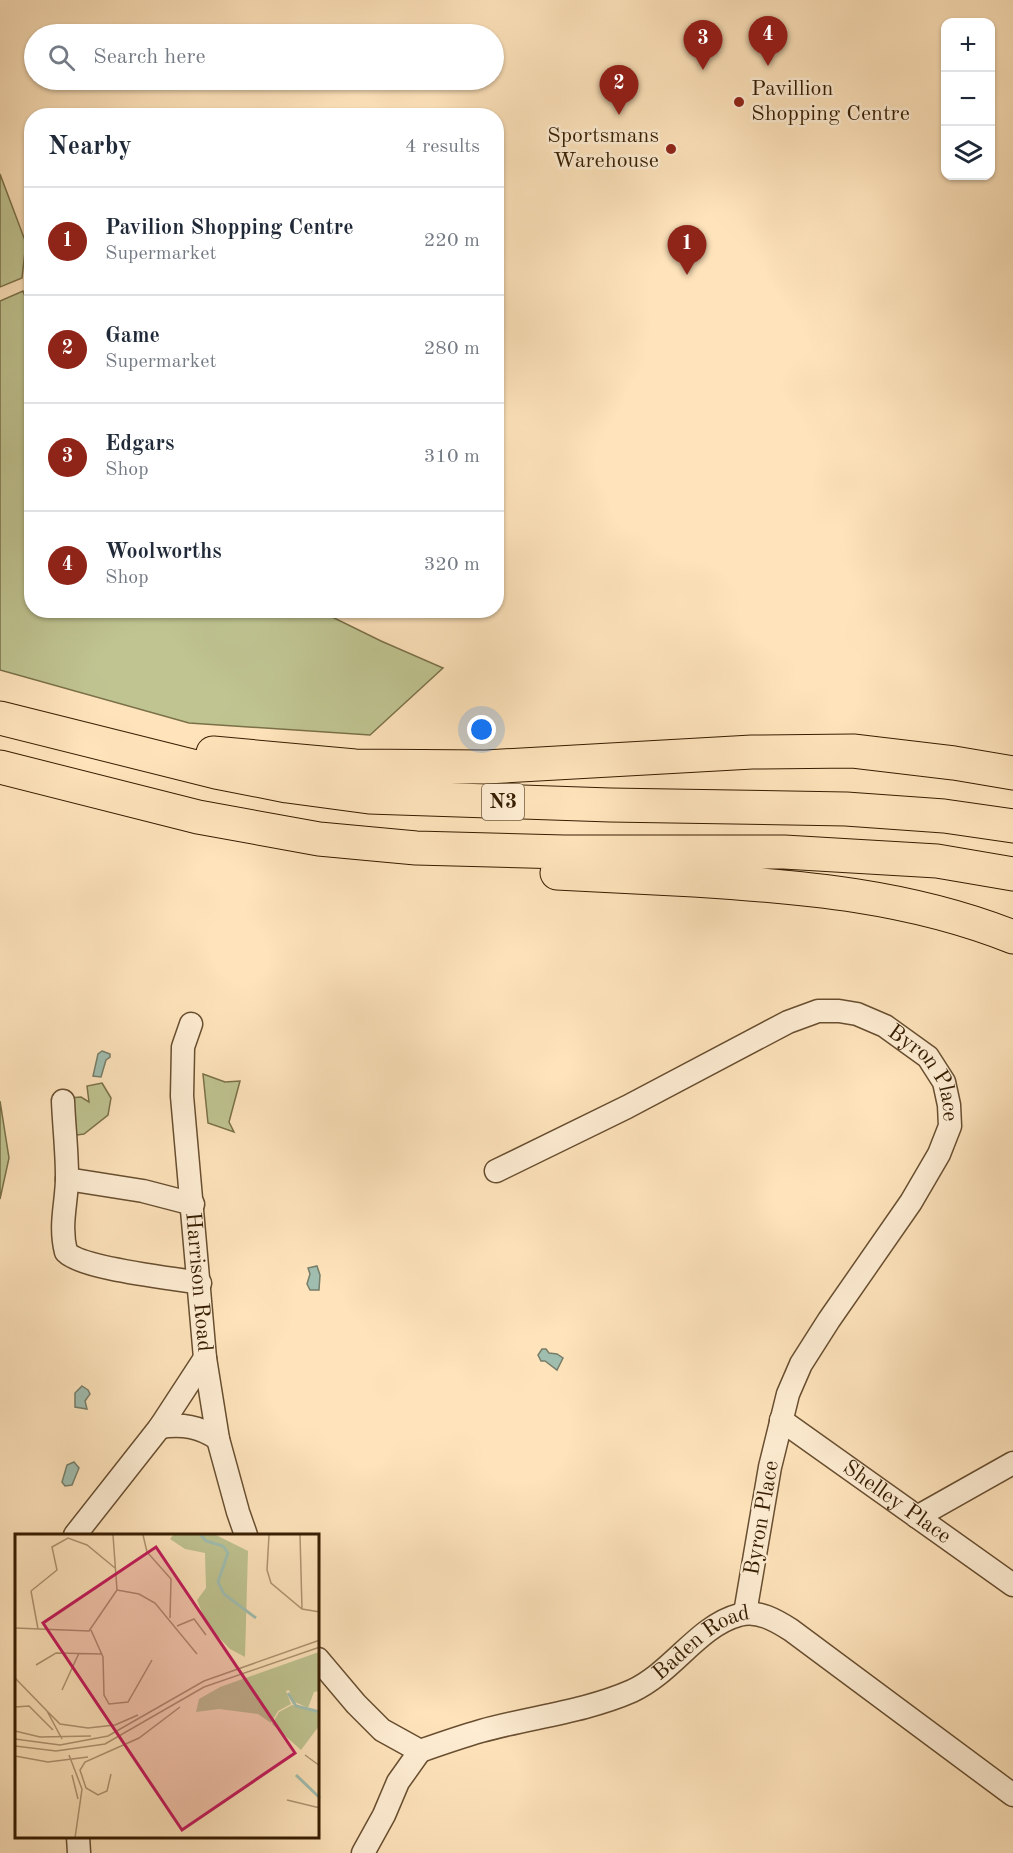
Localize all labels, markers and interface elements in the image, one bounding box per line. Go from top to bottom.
pin: 4 [748,16,788,66]
map controls [941,18,995,180]
button: + [941,18,995,72]
pin: 3 [684,20,722,70]
search box [24,24,504,90]
icon: search [45,41,78,74]
text: Search here [93,46,206,68]
pin: 2 [600,66,638,115]
button: − [941,72,995,126]
place label: Pavillion Shopping Centre [751,78,910,125]
marker: Pavillion Shopping Centre [732,95,746,109]
place label: Sportsmans Warehouse [547,125,659,172]
button: layers [941,126,995,180]
text: Nearby [48,134,132,160]
text: 4 results [405,137,480,157]
marker: Sportsmans Warehouse [664,142,678,156]
text: Pavilion Shopping Centre [105,217,354,239]
pin: 1 [668,226,706,275]
text: 1 [62,231,73,251]
text: 220 m [424,231,480,251]
text: Supermarket [105,244,216,264]
text: Game [105,325,160,347]
text: 2 [62,339,73,359]
text: 280 m [424,339,480,359]
text: Supermarket [105,352,216,372]
text: Edgars [105,433,174,455]
text: 3 [62,447,73,467]
text: 310 m [424,447,480,467]
text: Shop [105,460,149,480]
text: Woolworths [105,541,222,563]
text: 4 [62,555,73,575]
text: 320 m [424,555,480,575]
text: Shop [105,568,149,588]
your location [467,715,496,744]
road number: N3 [482,784,524,820]
street label: Byron Place [884,1021,961,1122]
street label: Harrison Road [181,1211,215,1353]
street label: Shelley Place [839,1456,955,1548]
street label: Byron Place [741,1459,783,1577]
inset map [15,1534,320,1838]
street label: Baden Road [649,1602,751,1685]

